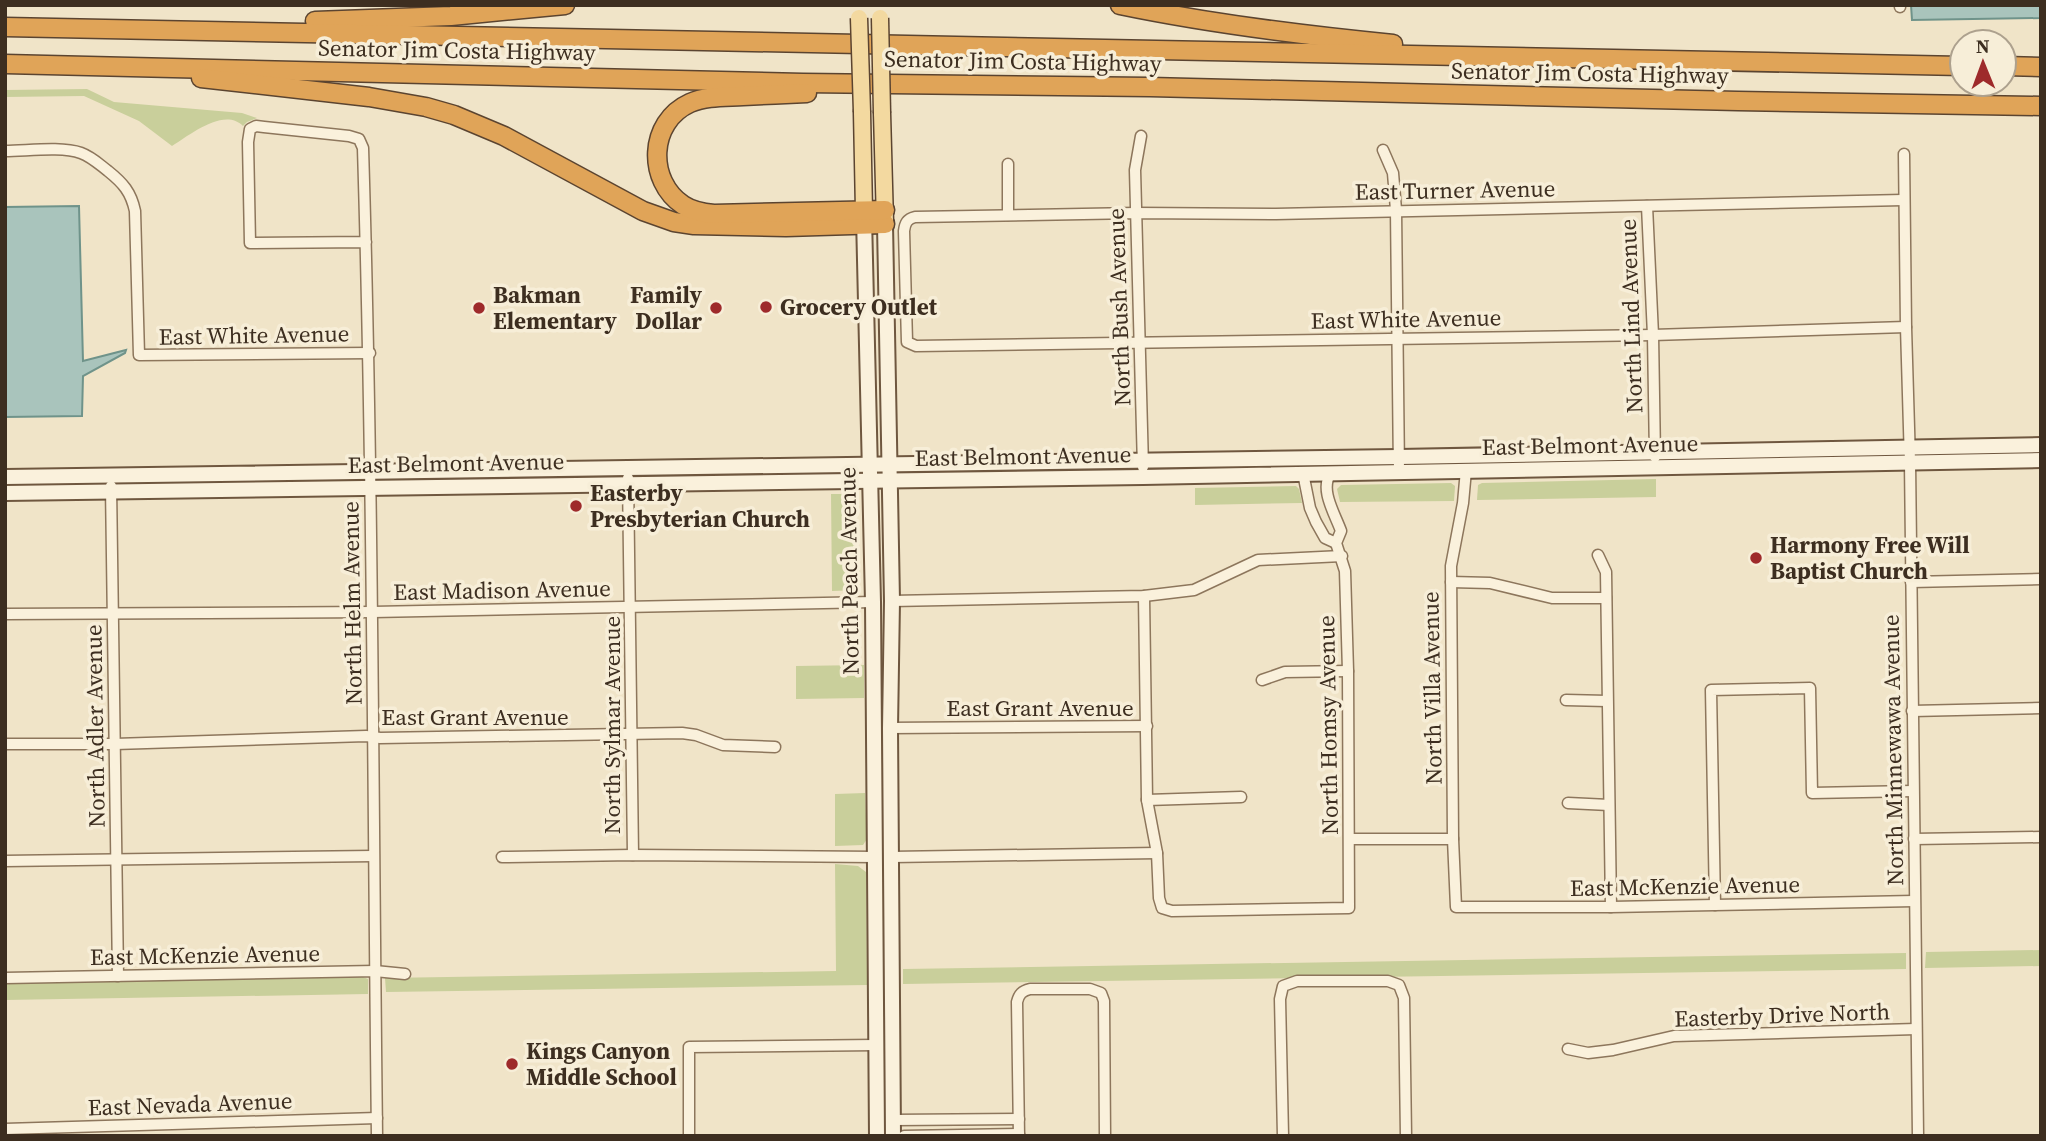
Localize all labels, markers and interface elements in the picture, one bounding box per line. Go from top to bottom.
north arrow [1948,28,2018,98]
street label: Senator Jim Costa Highway [318,32,596,68]
text: N [1976,33,1990,59]
street label: Senator Jim Costa Highway [884,43,1162,79]
street label: Senator Jim Costa Highway [1451,55,1729,91]
street label: East Turner Avenue [1354,172,1556,208]
street label: North Bush Avenue [1100,208,1138,406]
street label: North Lind Avenue [1612,218,1650,414]
place label: Bakman Elementary [493,279,617,337]
place label: Family Dollar [630,279,703,337]
place label: Grocery Outlet [780,291,938,323]
marker: Grocery Outlet [758,299,774,315]
marker: Bakman Elementary [471,300,487,316]
marker: Family Dollar [708,300,724,316]
street label: East White Avenue [1310,301,1502,337]
street label: East White Avenue [158,317,350,353]
street label: East Belmont Avenue [1481,427,1699,463]
street label: East Belmont Avenue [914,438,1132,474]
street label: East Belmont Avenue [347,445,565,481]
street label: North Peach Avenue [831,467,867,675]
place label: Easterby Presbyterian Church [590,477,810,535]
marker: Easterby Presbyterian Church [568,498,584,514]
street label: North Helm Avenue [334,501,370,705]
place label: Harmony Free Will Baptist Church [1770,529,1970,587]
marker: Harmony Free Will Baptist Church [1748,550,1764,566]
street label: East Madison Avenue [393,572,611,608]
street label: North Villa Avenue [1414,591,1450,785]
street label: North Minnewawa Avenue [1875,614,1911,886]
street label: North Homsy Avenue [1310,615,1346,835]
street label: North Sylmar Avenue [596,616,628,834]
street label: North Adler Avenue [77,624,113,828]
street label: East Grant Avenue [946,692,1134,724]
street label: East Grant Avenue [381,701,569,733]
street label: East McKenzie Avenue [1570,868,1800,904]
street label: East McKenzie Avenue [90,937,320,973]
street label: Easterby Drive North [1674,995,1891,1035]
place label: Kings Canyon Middle School [526,1035,677,1093]
marker: Kings Canyon Middle School [504,1056,520,1072]
street label: East Nevada Avenue [87,1084,293,1124]

